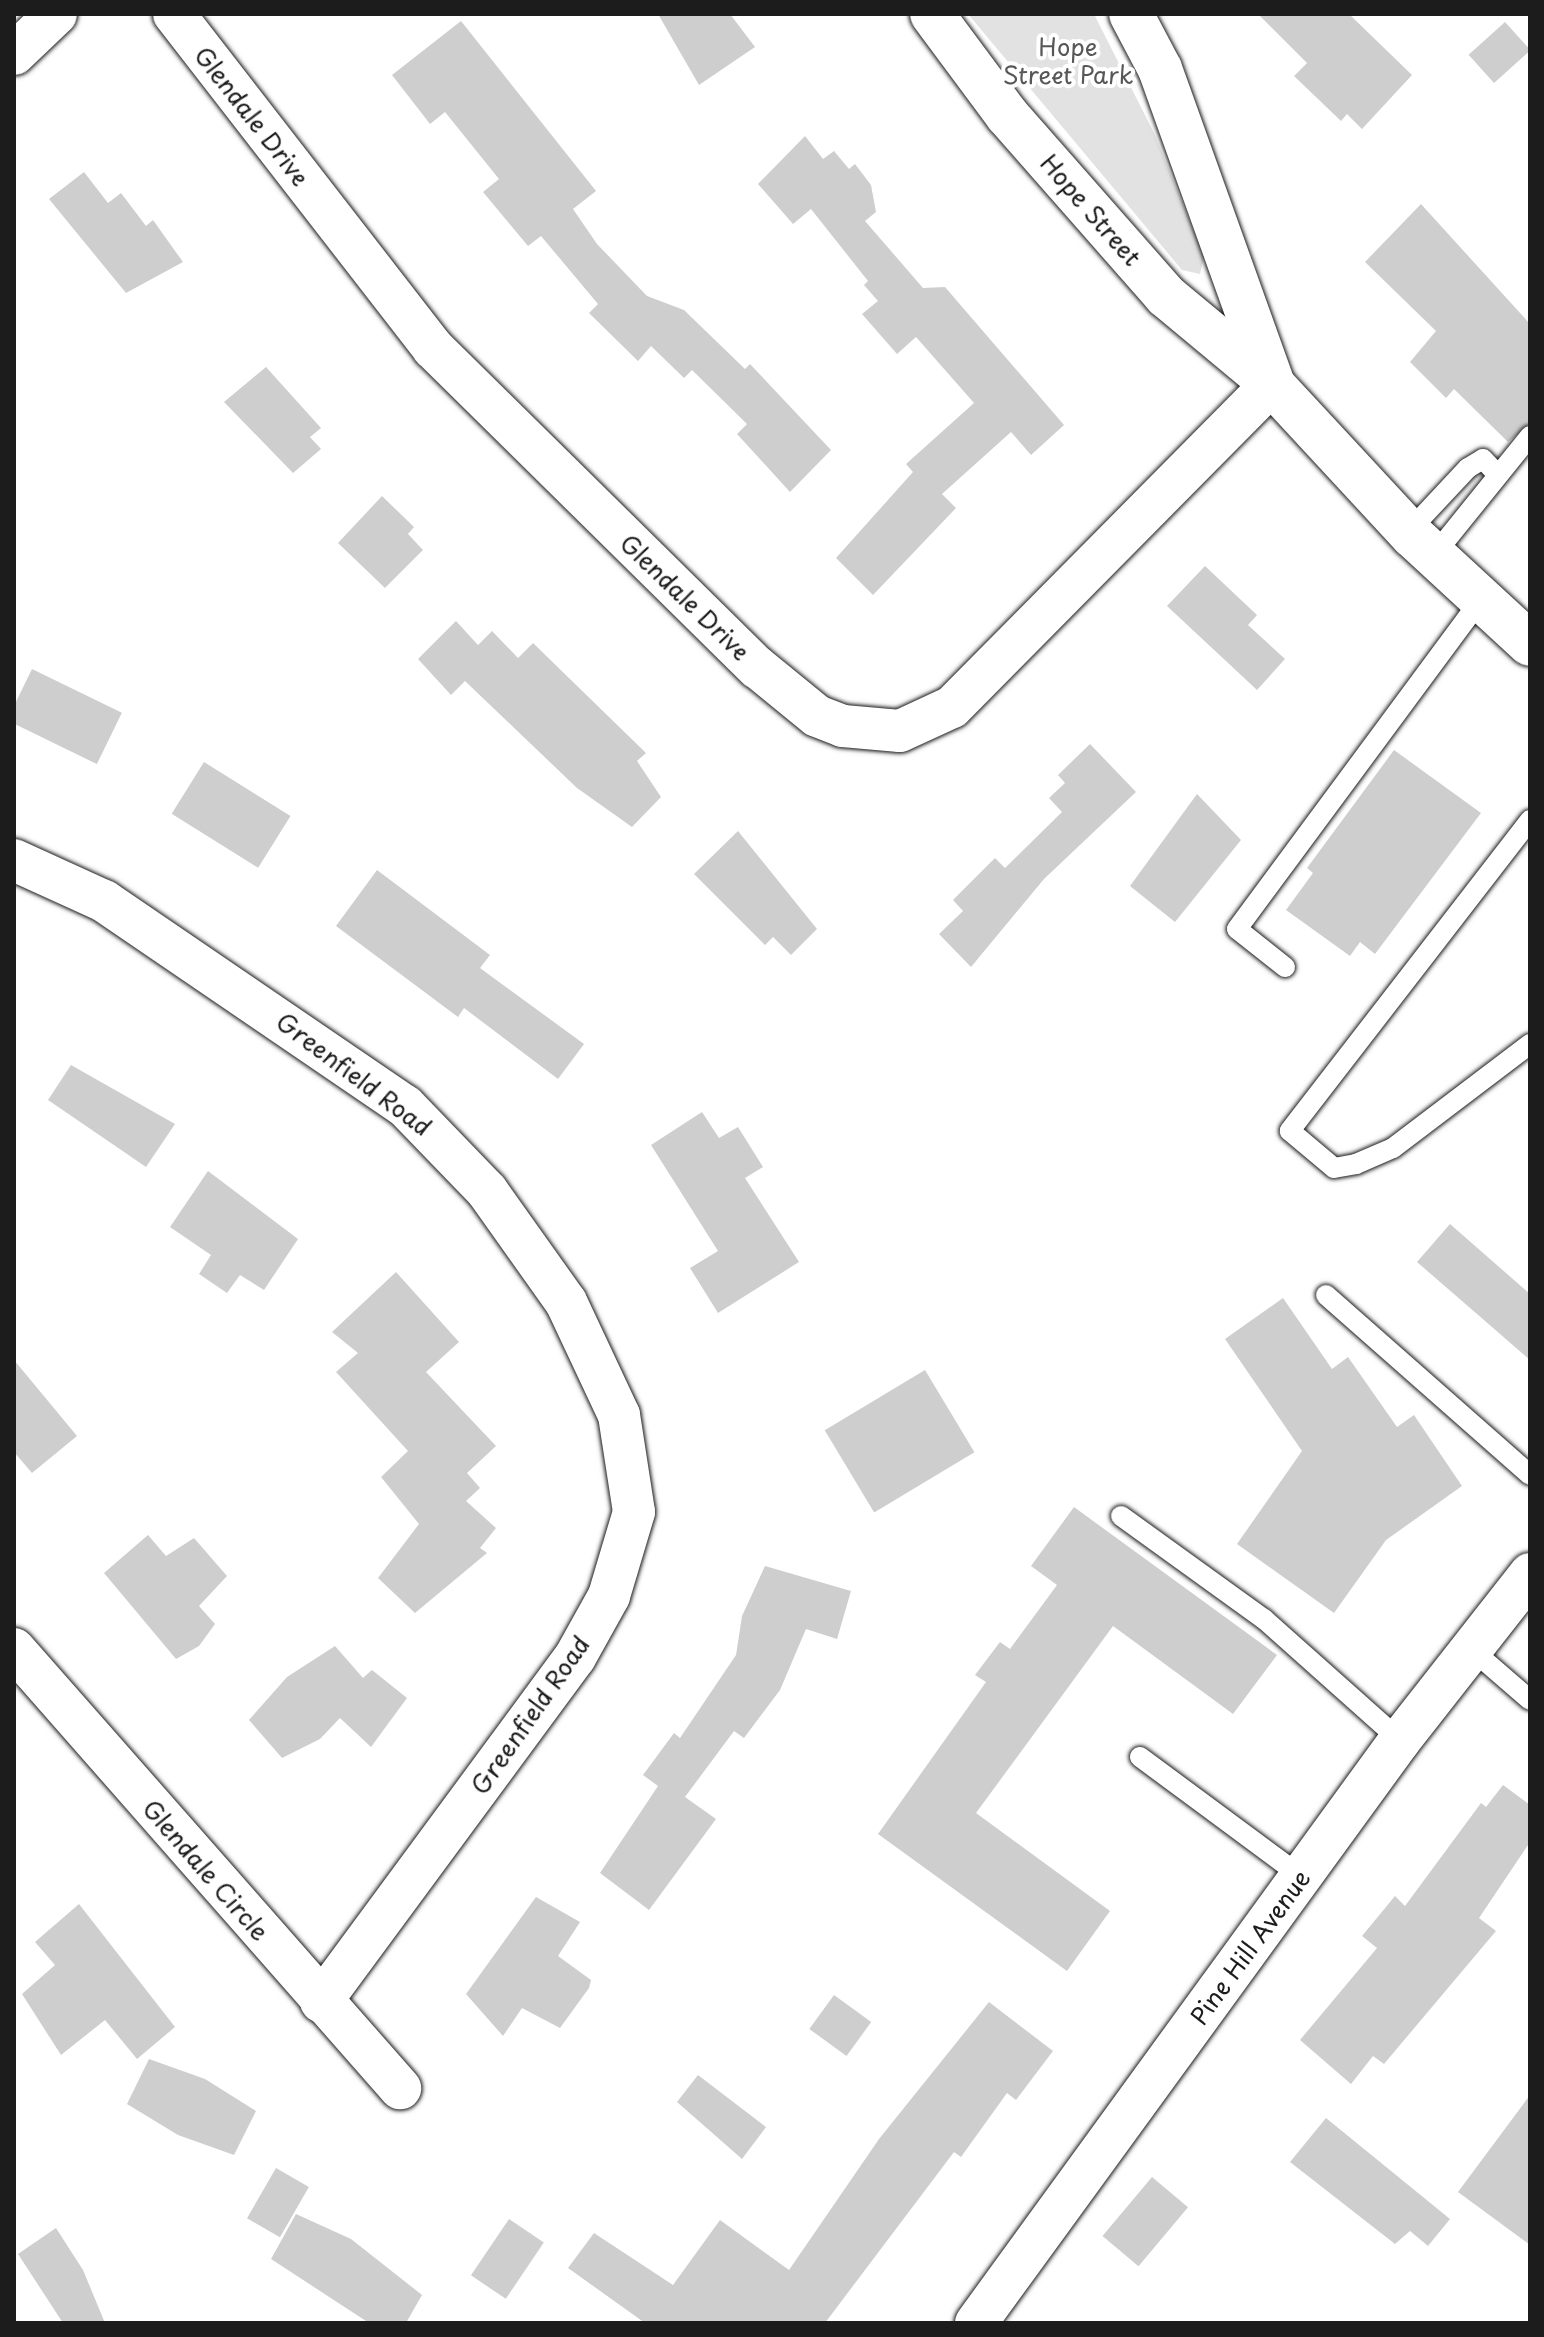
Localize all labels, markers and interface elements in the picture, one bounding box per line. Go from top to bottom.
park label: Hope Street Park [1001,33,1135,89]
street label: Glendale Drive [188,40,316,192]
street label: Hope Street [1035,148,1147,272]
street label: Glendale Drive [614,528,756,666]
street label: Greenfield Road [270,1006,438,1142]
street label: Greenfield Road [464,1630,596,1800]
street label: Glendale Circle [137,1794,275,1946]
street label: Pine Hill Avenue [1184,1864,1316,2030]

